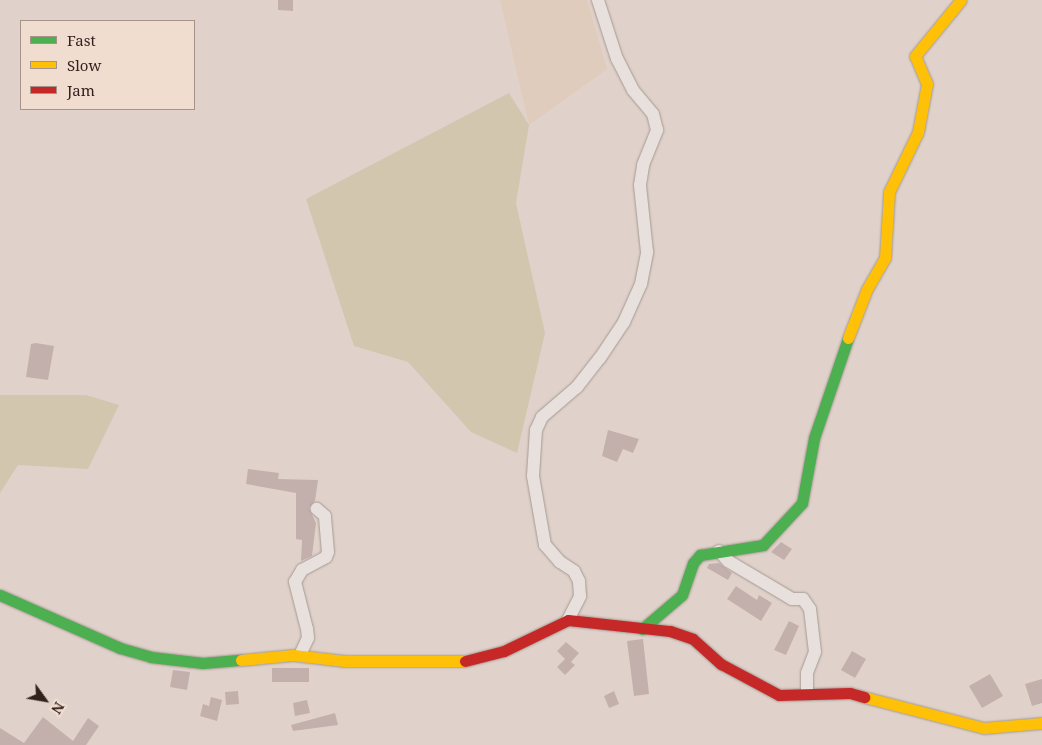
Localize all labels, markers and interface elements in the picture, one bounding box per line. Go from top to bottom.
legend [20,20,195,110]
text: Fast [67,30,96,50]
text: Slow [67,55,101,75]
text: Jam [67,80,95,100]
north arrow [20,675,70,725]
text: N [47,698,69,718]

